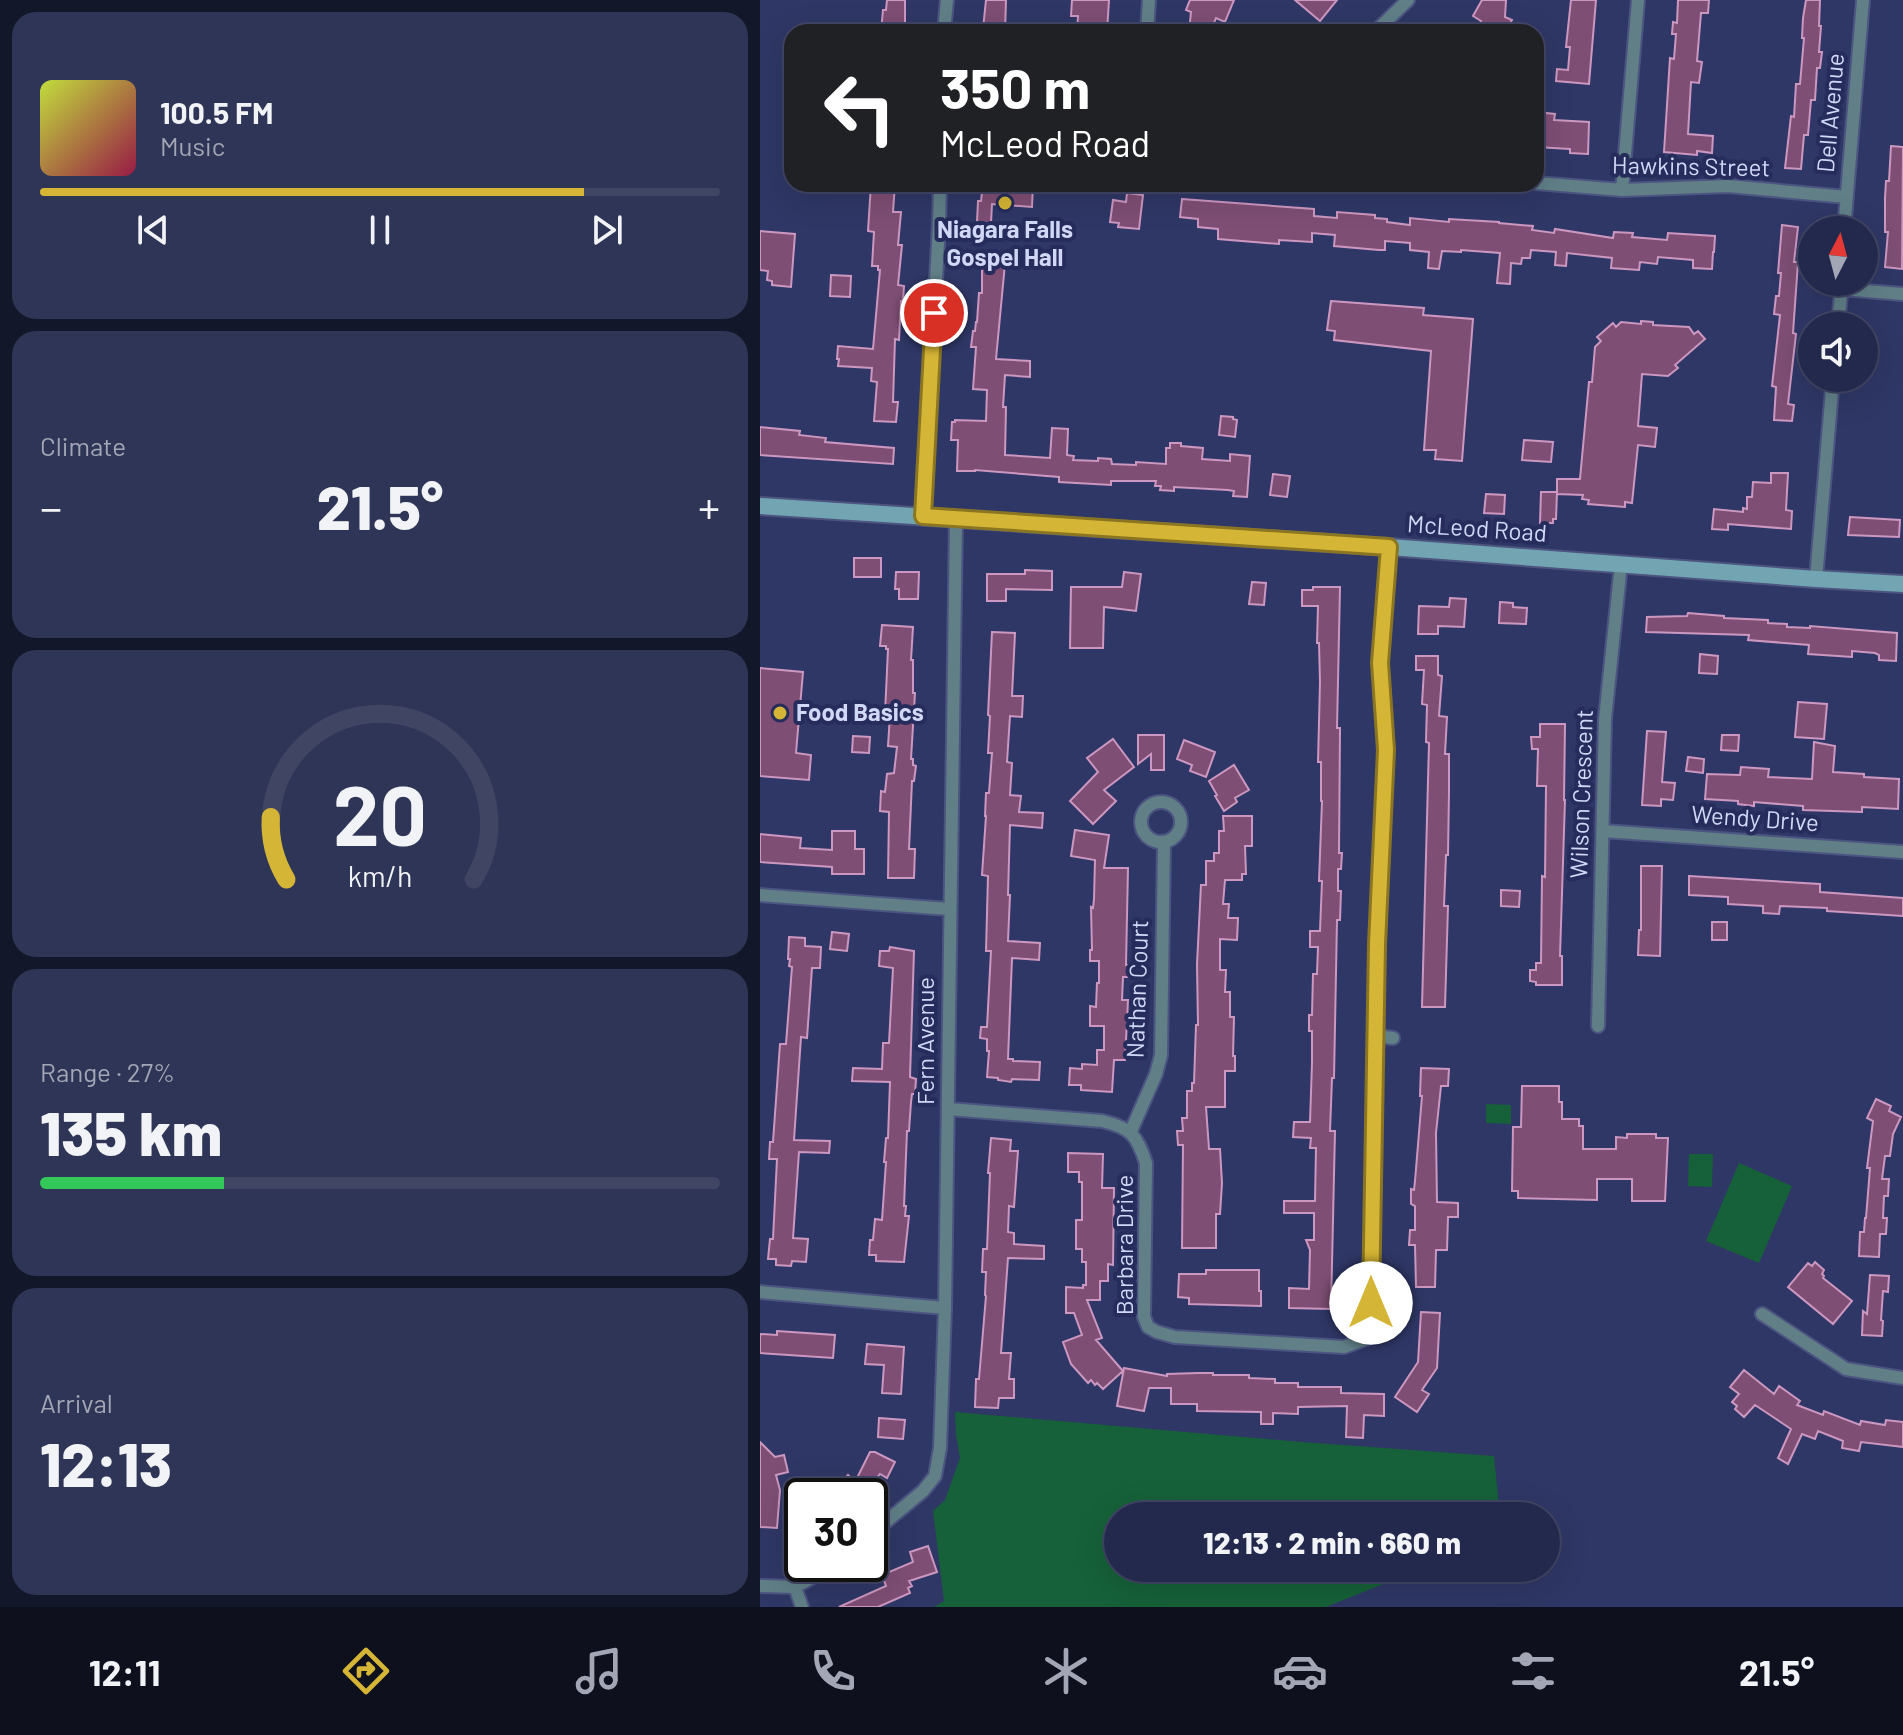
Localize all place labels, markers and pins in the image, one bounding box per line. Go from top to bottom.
marker: Niagara Falls Gospel Hall [996,194,1014,212]
place label: Niagara Falls Gospel Hall [937,214,1073,271]
pin [900,279,968,347]
place label: Food Basics [796,697,924,726]
marker: Food Basics [771,704,789,722]

